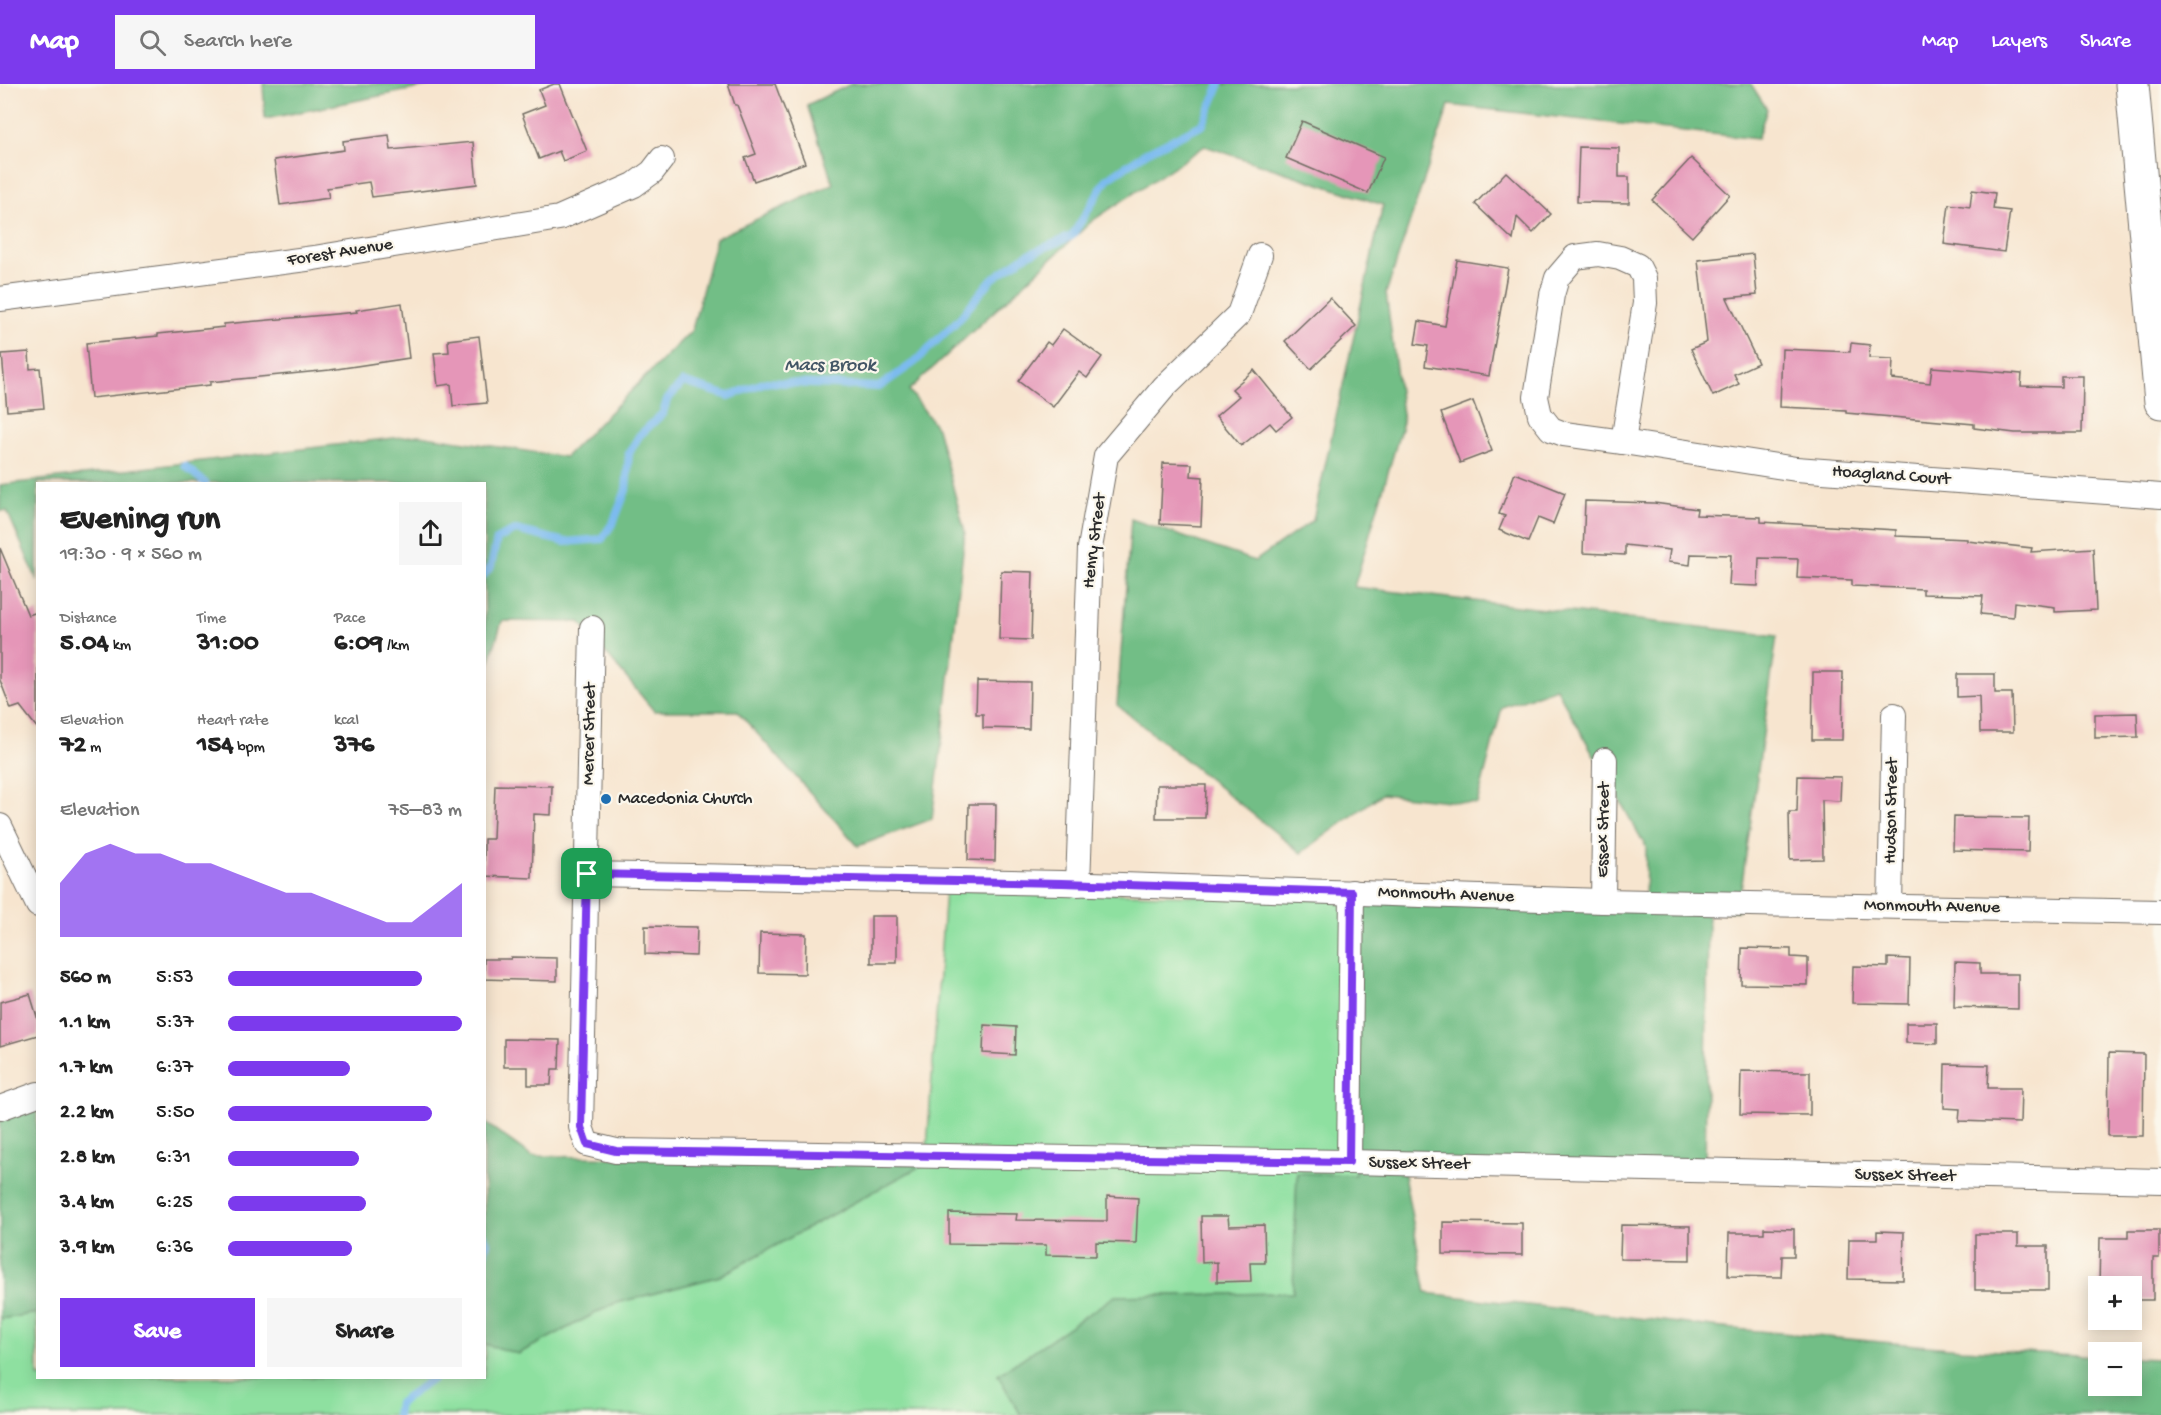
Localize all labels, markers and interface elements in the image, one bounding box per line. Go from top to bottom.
search box [115,15,535,69]
text: Map [30,26,79,59]
icon: search [136,26,169,59]
text: Search here [184,29,292,55]
text: Map [1922,30,1958,55]
text: Layers [1991,30,2047,55]
text: Share [2080,30,2131,55]
street label: Forest Avenue [285,234,395,272]
water label: Macs Brook [785,355,878,378]
street label: Hoagland Court [1831,461,1952,491]
street label: Henry Street [1079,491,1111,590]
text: Evening run [60,502,220,540]
button: share [399,502,462,565]
text: 19:30 · 9 × 560 m [60,544,202,567]
text: Distance [60,610,117,629]
text: Time [197,610,226,629]
text: Pace [334,610,365,629]
text: 5.04 [60,629,109,660]
text: 31:00 [197,629,259,660]
text: 6:09 [334,629,383,660]
text: km [109,637,131,656]
text: /km [383,637,409,656]
street label: Mercer Street [579,681,601,785]
text: Elevation [60,712,124,731]
text: Heart rate [197,712,269,731]
text: kcal [334,712,359,731]
text: 72 [60,731,86,762]
text: 154 [197,731,233,762]
text: 376 [334,731,374,762]
text: m [86,739,101,758]
text: bpm [233,739,265,758]
street label: Hudson Street [1881,756,1903,864]
street label: Essex Street [1593,780,1615,878]
place label: Macedonia Church [618,789,753,810]
marker: Macedonia Church [599,792,613,806]
text: Elevation [60,800,140,823]
text: 75–83 m [389,800,462,823]
pin [561,848,612,899]
icon: arrive [570,857,603,890]
street label: Monmouth Avenue [1377,882,1515,908]
street label: Monmouth Avenue [1864,895,2001,919]
text: 560 m [60,967,111,990]
text: 5:53 [156,967,194,990]
text: 1.1 km [60,1012,110,1035]
text: 5:37 [156,1012,194,1035]
text: 1.7 km [60,1057,113,1080]
text: 6:37 [156,1057,193,1080]
text: 2.2 km [60,1102,114,1125]
text: 5:50 [156,1102,195,1125]
text: 2.8 km [60,1147,115,1170]
text: 6:31 [156,1147,191,1170]
street label: Sussex Street [1368,1153,1471,1175]
street label: Sussex Street [1854,1165,1957,1187]
text: 3.4 km [60,1192,114,1215]
text: 6:25 [156,1192,193,1215]
text: 3.9 km [60,1237,115,1260]
text: 6:36 [156,1237,193,1260]
map controls [2088,1276,2142,1396]
button: + [2088,1276,2142,1330]
button: Save [60,1298,255,1367]
button: Share [267,1298,462,1367]
button: − [2088,1342,2142,1396]

